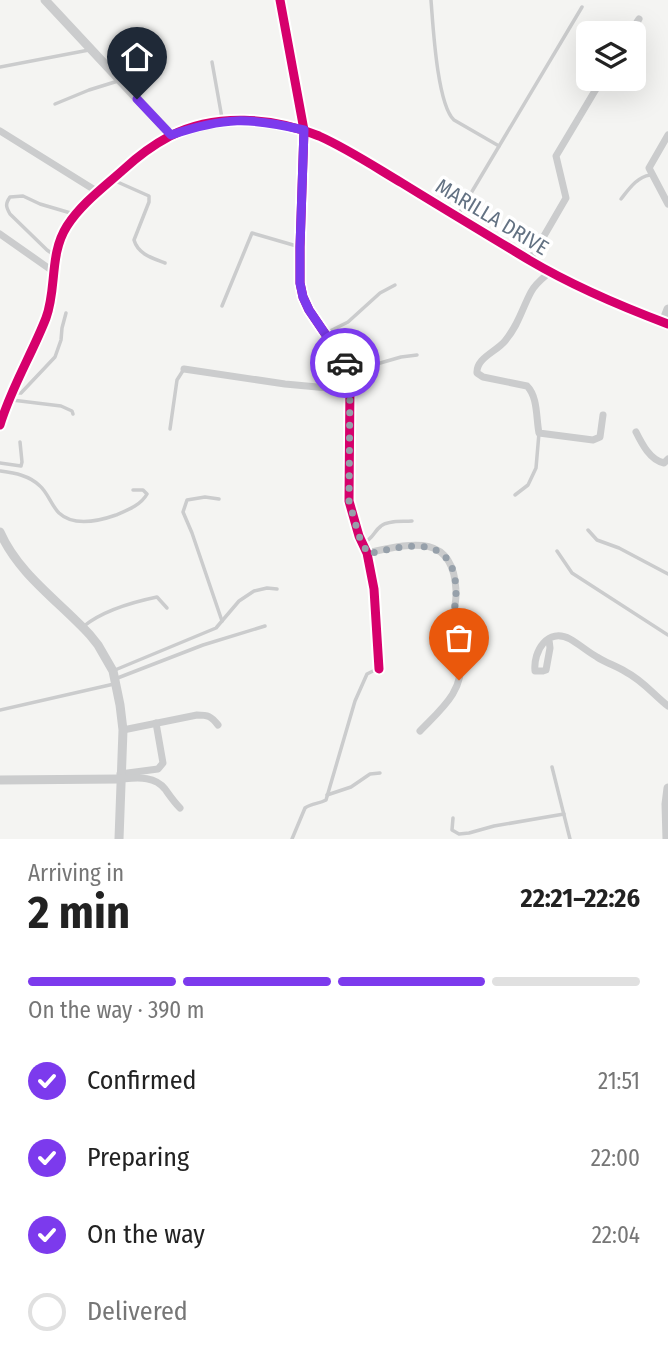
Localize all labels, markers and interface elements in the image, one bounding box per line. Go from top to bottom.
map controls [576,21,646,91]
button: layers [576,21,646,91]
pin [107,27,167,99]
icon: home [118,38,156,76]
street label: MARILLA DRIVE [431,173,553,261]
courier [310,328,380,398]
icon: car [326,344,364,382]
pin [429,608,489,680]
icon: bag [440,619,478,657]
text: Arriving in [28,859,124,887]
text: 22:21–22:26 [521,883,640,914]
text: 2 min [28,885,130,940]
text: On the way · 390 m [28,996,204,1024]
icon: check [28,1062,66,1100]
text: Confirmed [87,1065,197,1096]
text: 21:51 [598,1067,640,1095]
icon: check [28,1139,66,1177]
text: Preparing [87,1142,189,1173]
text: 22:00 [591,1144,640,1172]
icon: check [28,1216,66,1254]
text: On the way [87,1219,205,1250]
text: 22:04 [592,1221,640,1249]
text: Delivered [87,1296,188,1327]

